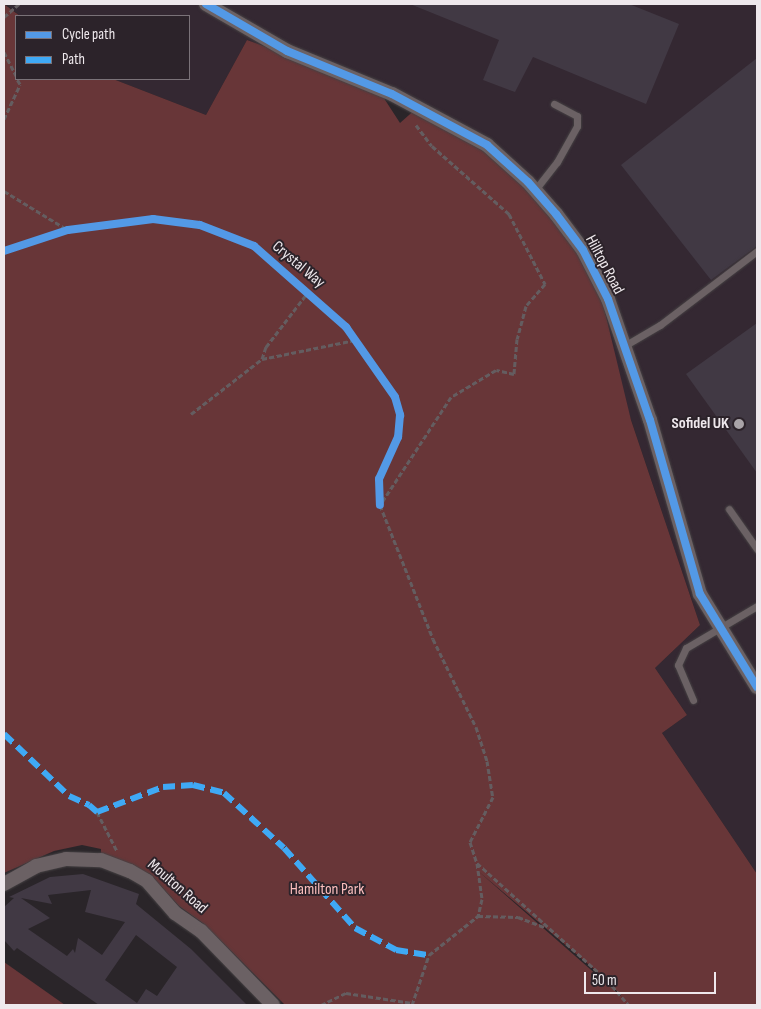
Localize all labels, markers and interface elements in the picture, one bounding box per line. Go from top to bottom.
legend [15,15,190,80]
text: Cycle path [62,25,115,44]
text: Path [62,50,85,69]
street label: Hilltop Road [580,232,628,298]
street label: Crystal Way [268,237,328,293]
place label: Sofidel UK [672,414,729,434]
marker: Sofidel UK [733,418,745,430]
street label: Moulton Road [143,856,211,918]
park label: Hamilton Park [290,880,364,900]
scale bar [586,962,718,994]
text: 50 m [592,971,617,990]

